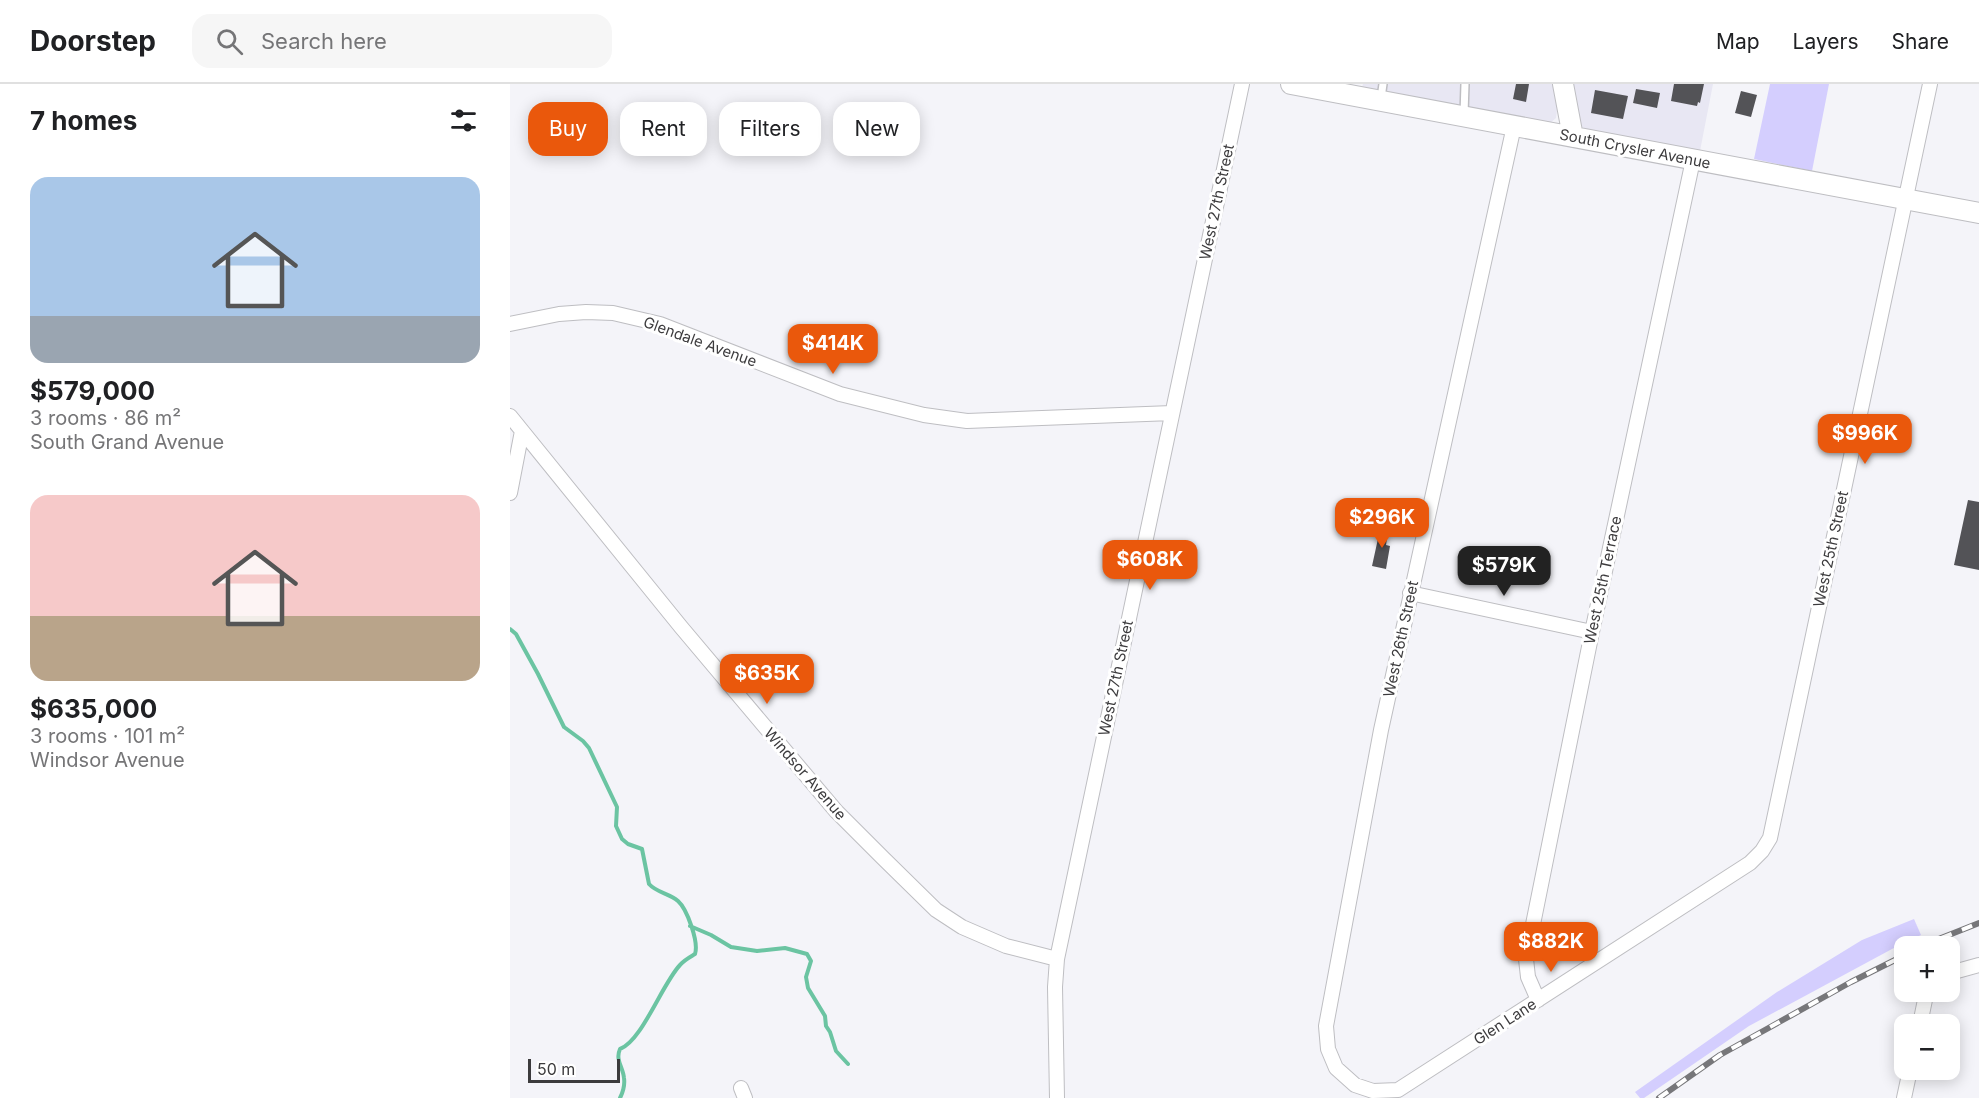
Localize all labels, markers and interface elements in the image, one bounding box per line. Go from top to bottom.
search box [192,14,612,68]
text: Doorstep [30,24,156,58]
icon: search [213,25,246,58]
text: Search here [261,28,387,54]
text: Map [1716,29,1760,54]
text: Layers [1793,29,1859,54]
text: Share [1892,29,1949,54]
chip: Buy [528,102,608,156]
chip: Rent [620,102,707,156]
chip: Filters [719,102,821,156]
chip: New [833,102,920,156]
icon: filters [447,104,480,137]
text: 7 homes [30,105,137,136]
street label: South Crysler Avenue [1558,125,1712,172]
street label: West 27th Street [1195,142,1238,261]
icon: home [201,216,309,324]
street label: Glendale Avenue [641,312,759,371]
pin: $414K [791,324,875,375]
text: $414K [802,331,864,355]
text: $579,000 [30,375,155,406]
text: 3 rooms · 86 m² [30,406,181,430]
pin: $996K [1823,414,1907,465]
text: $996K [1832,421,1898,445]
text: South Grand Avenue [30,430,224,454]
street label: West 25th Street [1809,489,1852,609]
pin: $296K [1340,498,1424,549]
text: $296K [1349,505,1415,529]
street label: West 25th Terrace [1580,514,1625,646]
icon: home [201,534,309,642]
pin: $608K [1108,540,1192,591]
pin: $579K [1462,546,1546,597]
text: $608K [1117,547,1183,571]
text: $579K [1472,553,1536,577]
street label: West 26th Street [1379,579,1422,699]
street label: West 27th Street [1094,618,1137,737]
pin: $635K [725,654,809,705]
text: $635K [734,661,800,685]
text: $635,000 [30,693,157,724]
text: 3 rooms · 101 m² [30,724,185,748]
street label: Windsor Avenue [760,724,851,824]
text: Windsor Avenue [30,748,185,772]
pin: $882K [1509,922,1593,973]
text: $882K [1518,929,1584,953]
map controls [1894,936,1960,1080]
button: + [1894,936,1960,1002]
street label: Glen Lane [1470,994,1540,1049]
button: − [1894,1014,1960,1080]
scale bar [528,1056,620,1084]
text: 50 m [537,1059,575,1079]

